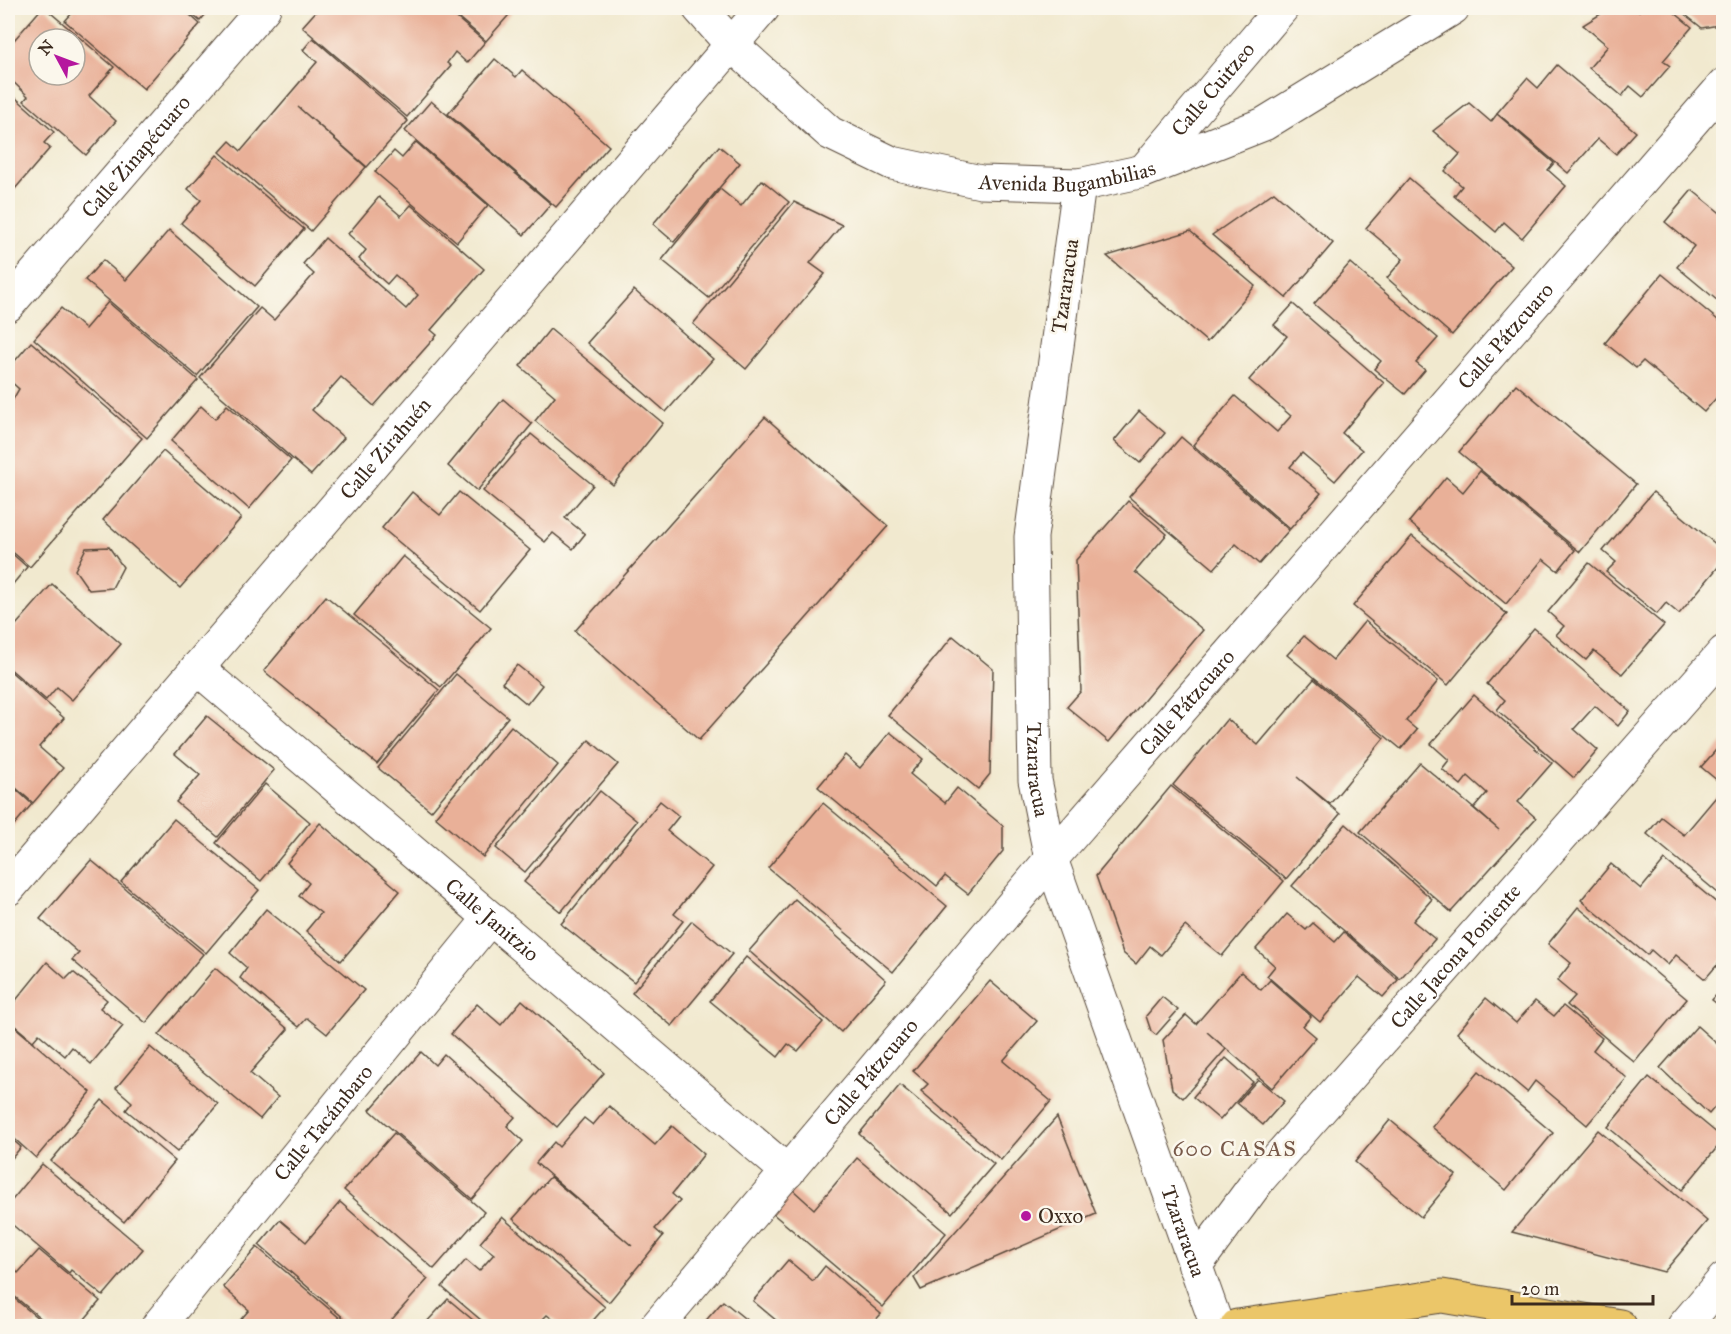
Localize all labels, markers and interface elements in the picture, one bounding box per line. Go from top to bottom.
north arrow [27,27,87,87]
text: N [34,36,58,59]
street label: Calle Cuitzeo [1166,37,1261,142]
street label: Calle Zinapécuaro [76,90,196,223]
street label: Avenida Bugambilias [977,155,1159,198]
street label: Tzararacua [1046,237,1085,335]
street label: Calle Pátzcuaro [1452,277,1559,395]
street label: Calle Zirahuén [334,392,436,505]
street label: Calle Pátzcuaro [1133,644,1240,761]
street label: Tzararacua [1021,722,1055,819]
street label: Calle Janitzio [440,872,545,967]
street label: Calle Jacona Poniente [1385,878,1527,1034]
street label: Calle Pátzcuaro [818,1013,924,1131]
street label: Calle Tacámbaro [268,1059,379,1186]
district label: 600 CASAS [1172,1135,1298,1162]
street label: Tzararacua [1155,1182,1212,1281]
place label: Oxxo [1038,1203,1083,1229]
marker: Oxxo [1019,1209,1033,1223]
scale bar [1512,1268,1653,1306]
text: 20 m [1521,1278,1559,1300]

